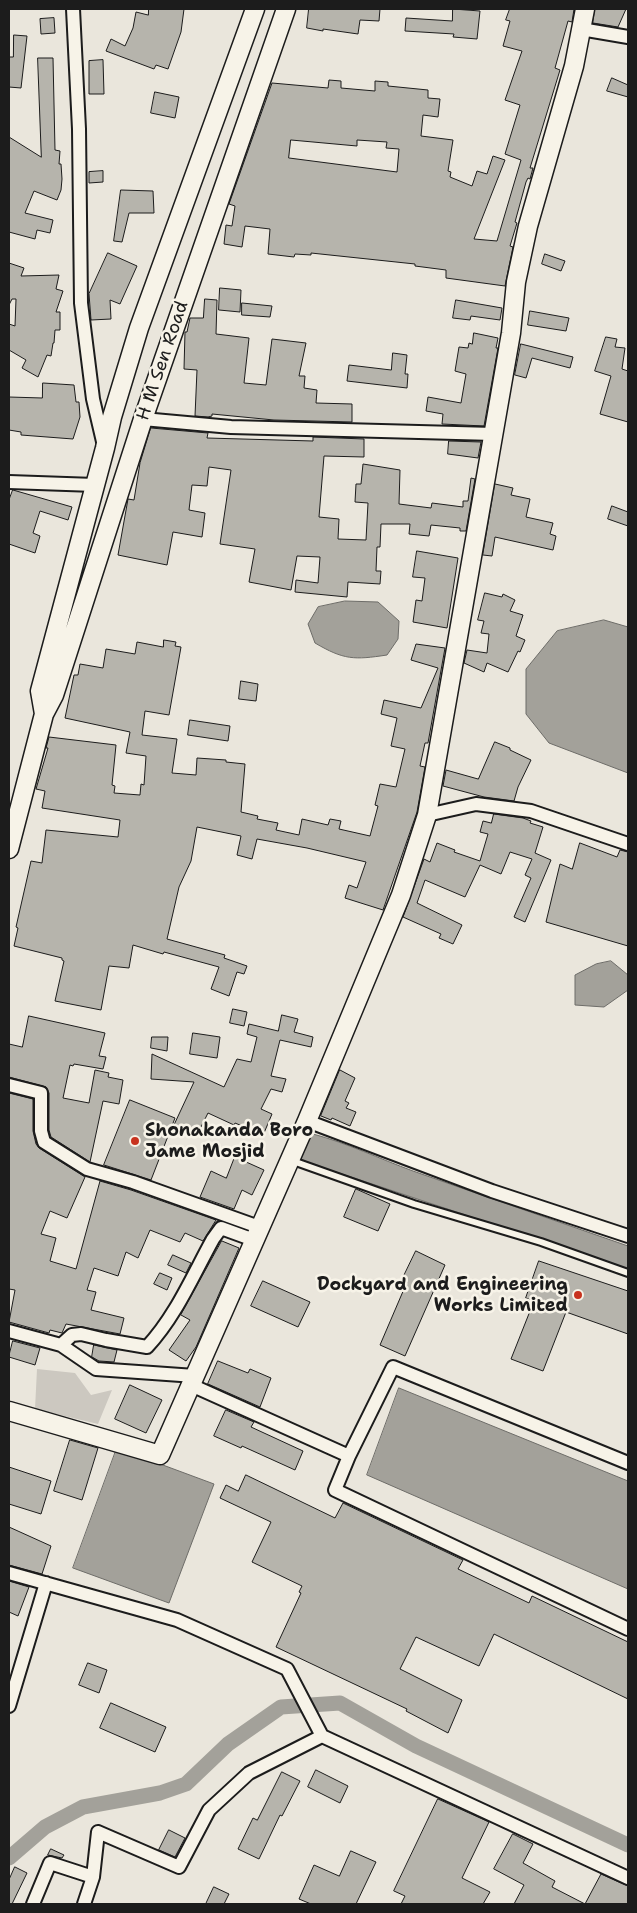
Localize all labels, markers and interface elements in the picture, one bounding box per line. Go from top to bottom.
street label: H M Sen Road [132,298,194,424]
place label: Shonakanda Boro Jame Mosjid [145,1120,313,1162]
marker: Shonakanda Boro Jame Mosjid [129,1135,141,1147]
place label: Dockyard and Engineering Works Limited [317,1274,568,1316]
marker: Dockyard and Engineering Works Limited [572,1289,584,1301]

